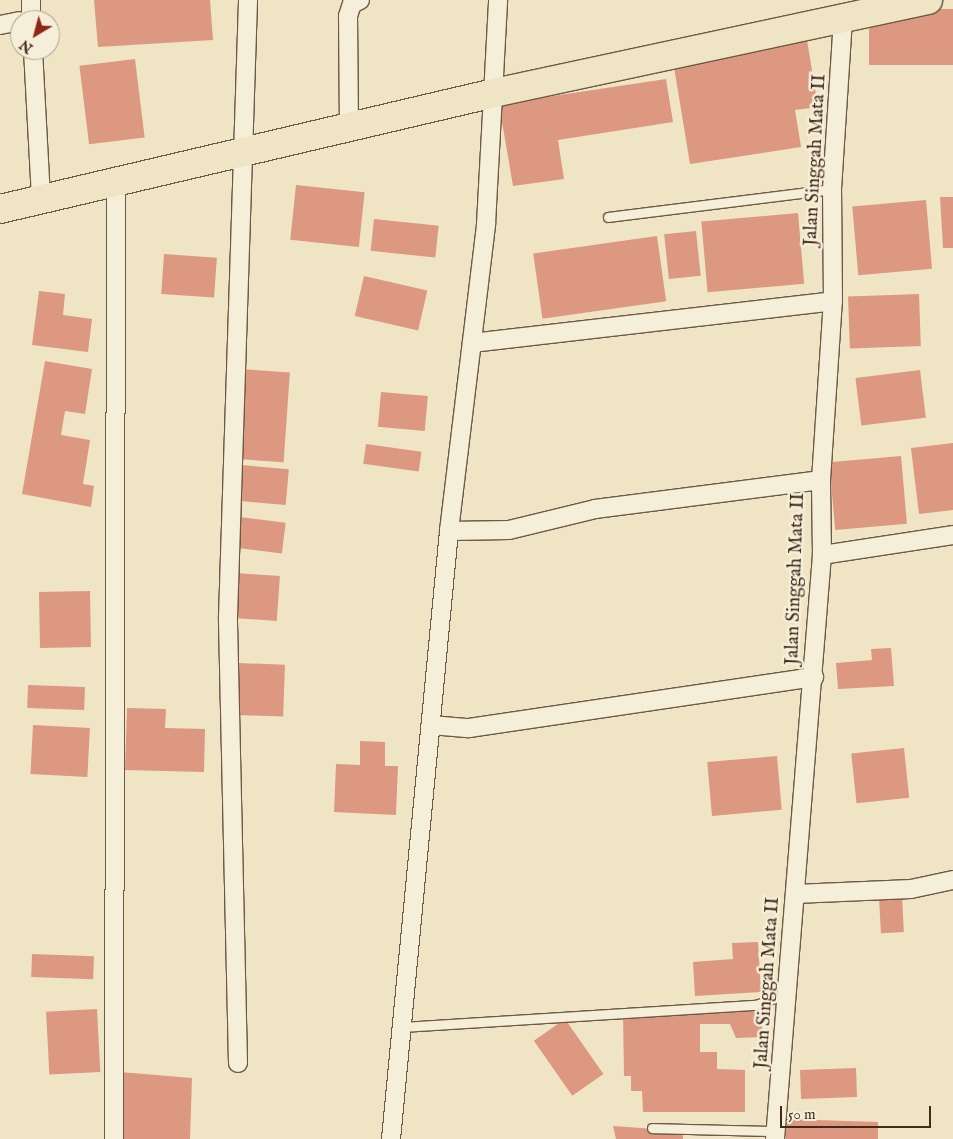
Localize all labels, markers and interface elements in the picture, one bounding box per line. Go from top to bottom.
north arrow [10,10,60,60]
text: N [16,35,37,57]
street label: Jalan Singgah Mata II [800,73,832,247]
street label: Jalan Singgah Mata II [782,492,810,666]
street label: Jalan Singgah Mata II [751,896,785,1070]
scale bar [783,1096,934,1128]
text: 50 m [788,1105,816,1124]

